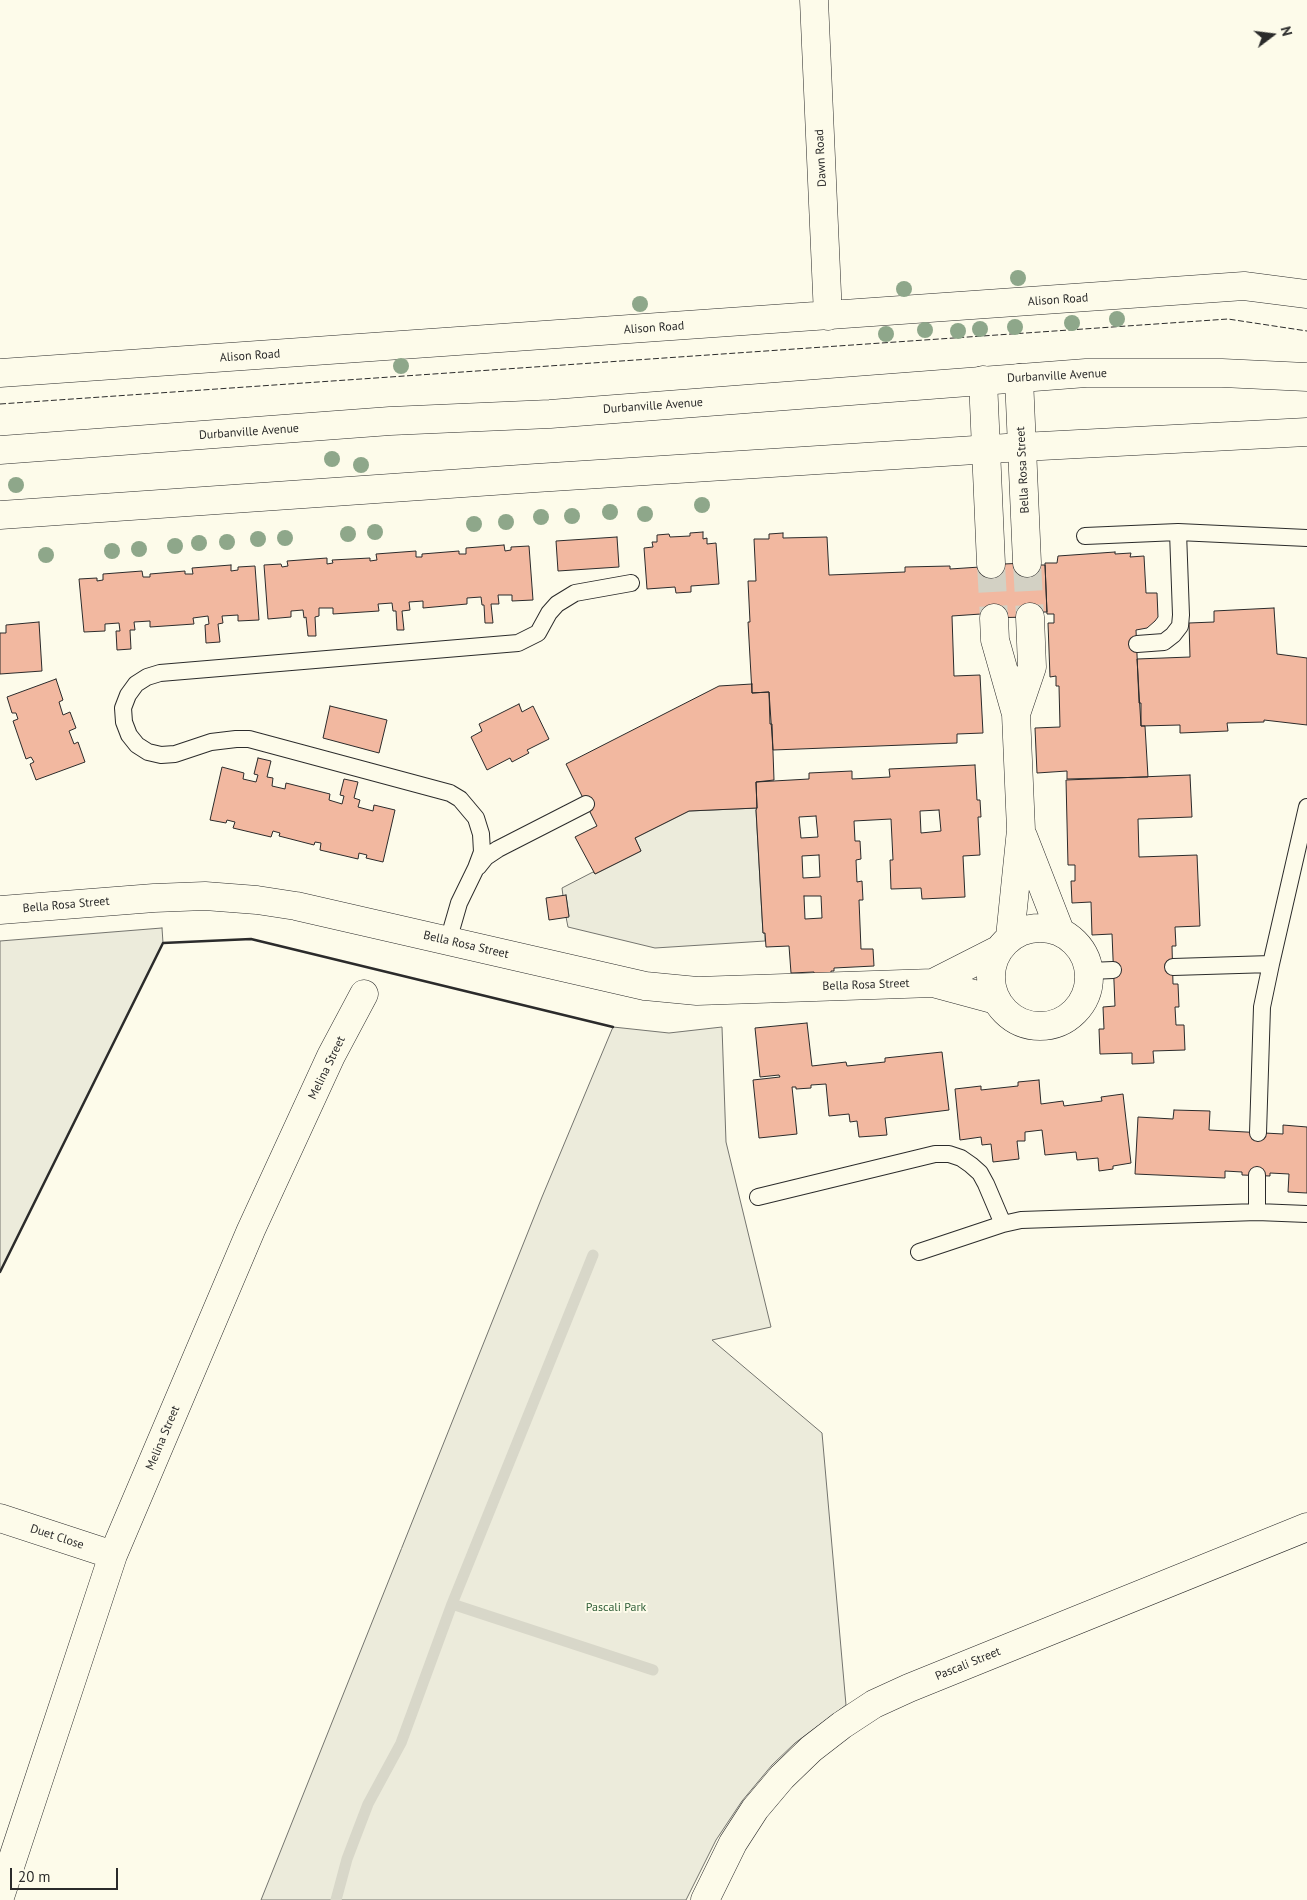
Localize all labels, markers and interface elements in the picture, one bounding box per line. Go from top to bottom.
north arrow [1247,10,1297,60]
text: N [1277,24,1296,38]
street label: Dawn Road [812,129,830,187]
street label: Alison Road [1027,291,1089,309]
street label: Alison Road [623,319,685,337]
street label: Alison Road [219,347,281,365]
street label: Durbanville Avenue [1007,366,1107,386]
street label: Durbanville Avenue [603,395,703,417]
street label: Durbanville Avenue [199,421,299,443]
street label: Bella Rosa Street [1014,426,1032,514]
street label: Bella Rosa Street [22,894,110,916]
street label: Bella Rosa Street [422,928,510,962]
street label: Bella Rosa Street [822,976,910,994]
street label: Melina Street [305,1034,349,1102]
street label: Melina Street [143,1404,183,1472]
street label: Duet Close [28,1522,86,1552]
park label: Pascali Park [586,1601,646,1615]
street label: Pascali Street [933,1644,1003,1684]
scale bar [12,1858,120,1890]
text: 20 m [18,1867,51,1886]

